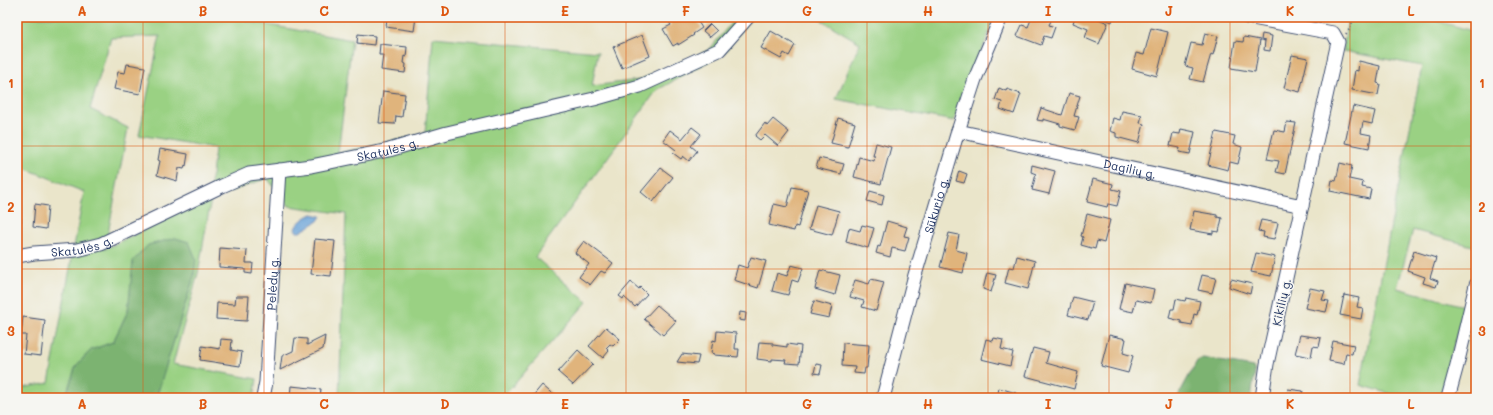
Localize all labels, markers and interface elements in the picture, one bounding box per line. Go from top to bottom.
text: A [77,2,87,19]
text: B [199,2,208,19]
text: C [319,2,329,19]
text: D [440,2,450,19]
text: E [561,2,569,19]
text: F [682,2,690,19]
text: G [802,2,812,19]
text: H [923,2,933,19]
text: I [1045,2,1052,19]
text: J [1165,2,1173,19]
text: K [1286,2,1295,19]
text: L [1407,2,1415,19]
text: 1 [8,74,14,91]
text: 1 [1479,74,1485,91]
street label: Skatulės g. [355,134,421,164]
street label: Dagilių g. [1102,155,1158,182]
street label: Sūkurio g. [920,175,952,235]
text: 2 [7,198,15,215]
text: 2 [1478,198,1486,215]
street label: Skatulės g. [50,231,116,260]
street label: Pelėdų g. [262,256,282,311]
street label: Kikilių g. [1268,277,1294,327]
text: 3 [7,322,15,339]
text: 3 [1478,322,1486,339]
text: A [77,395,87,412]
text: B [199,395,208,412]
text: C [319,395,329,412]
text: D [440,395,450,412]
text: E [561,395,569,412]
text: F [682,395,690,412]
text: G [802,395,812,412]
text: H [923,395,933,412]
text: I [1045,395,1052,412]
text: J [1165,395,1173,412]
text: K [1286,395,1295,412]
text: L [1407,395,1415,412]

